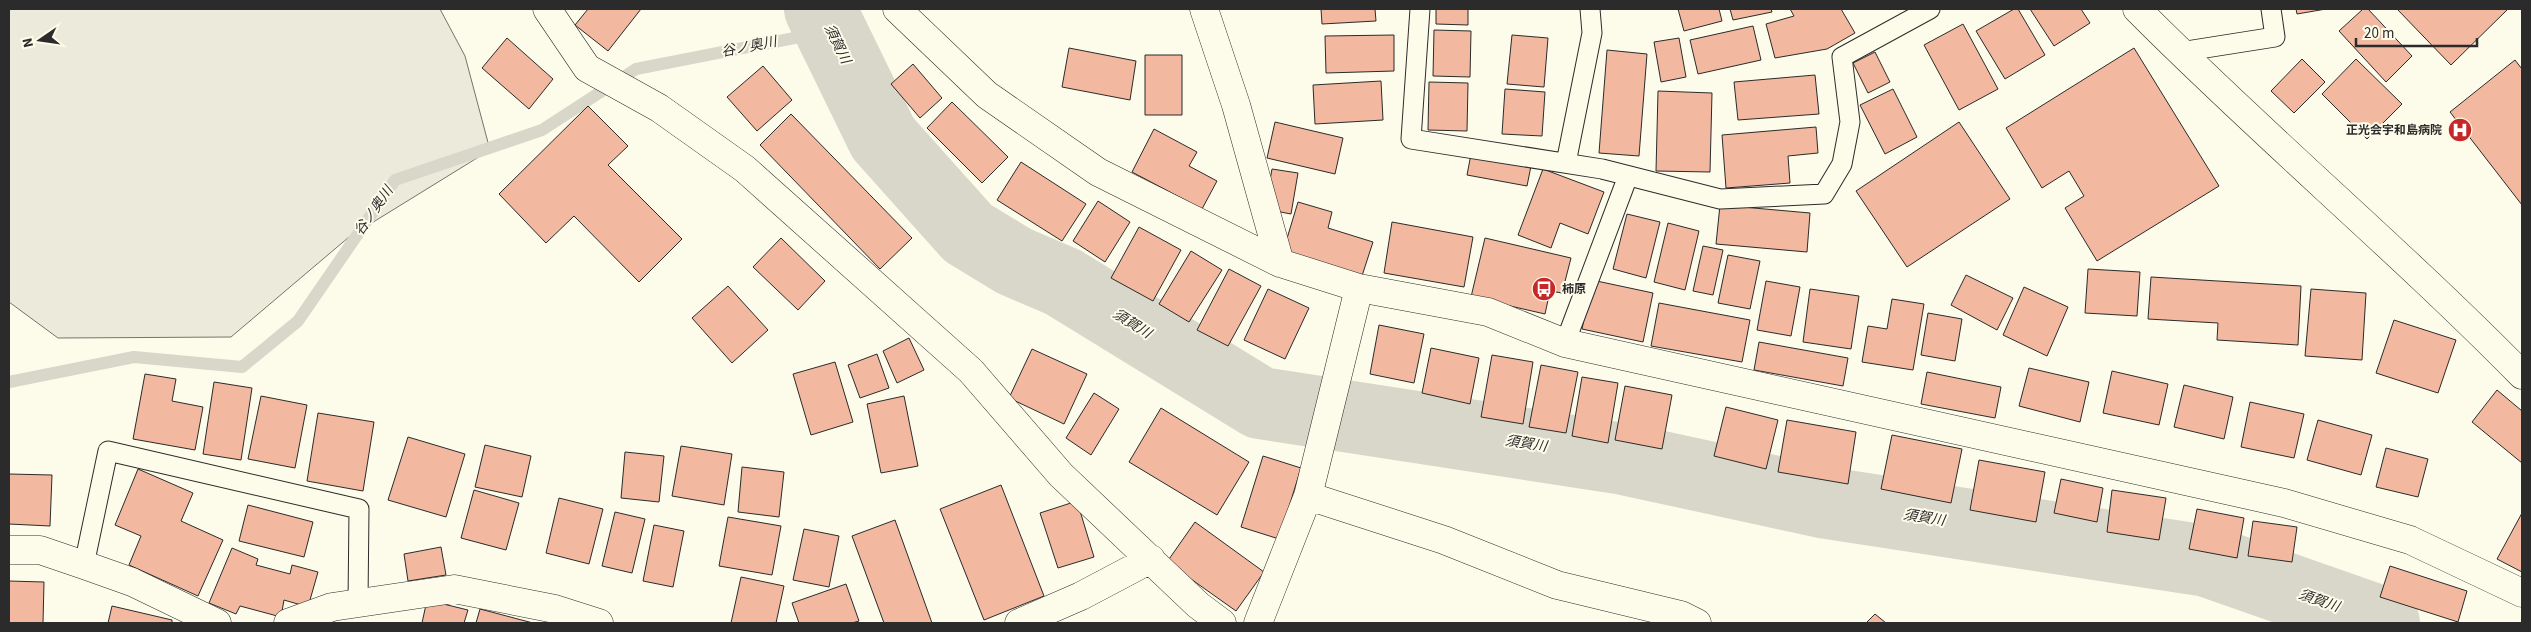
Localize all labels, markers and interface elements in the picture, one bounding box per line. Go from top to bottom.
north arrow [15,15,65,65]
scale bar [2356,15,2477,47]
water label: 須賀川 [819,21,856,69]
text: 20 m [2364,23,2394,44]
water label: 谷ノ奥川 [720,31,780,62]
text: N [18,36,39,49]
hospital icon: 正光会宇和島病院 [2447,117,2473,143]
place label: 正光会宇和島病院 [2346,122,2442,139]
water label: 谷ノ奥川 [350,181,399,240]
bus stop icon: 柿原 [1531,276,1557,302]
place label: 柿原 [1562,281,1586,298]
water label: 須賀川 [1109,304,1157,345]
water label: 須賀川 [1504,431,1550,457]
water label: 須賀川 [1902,505,1948,531]
water label: 須賀川 [2296,585,2344,618]

